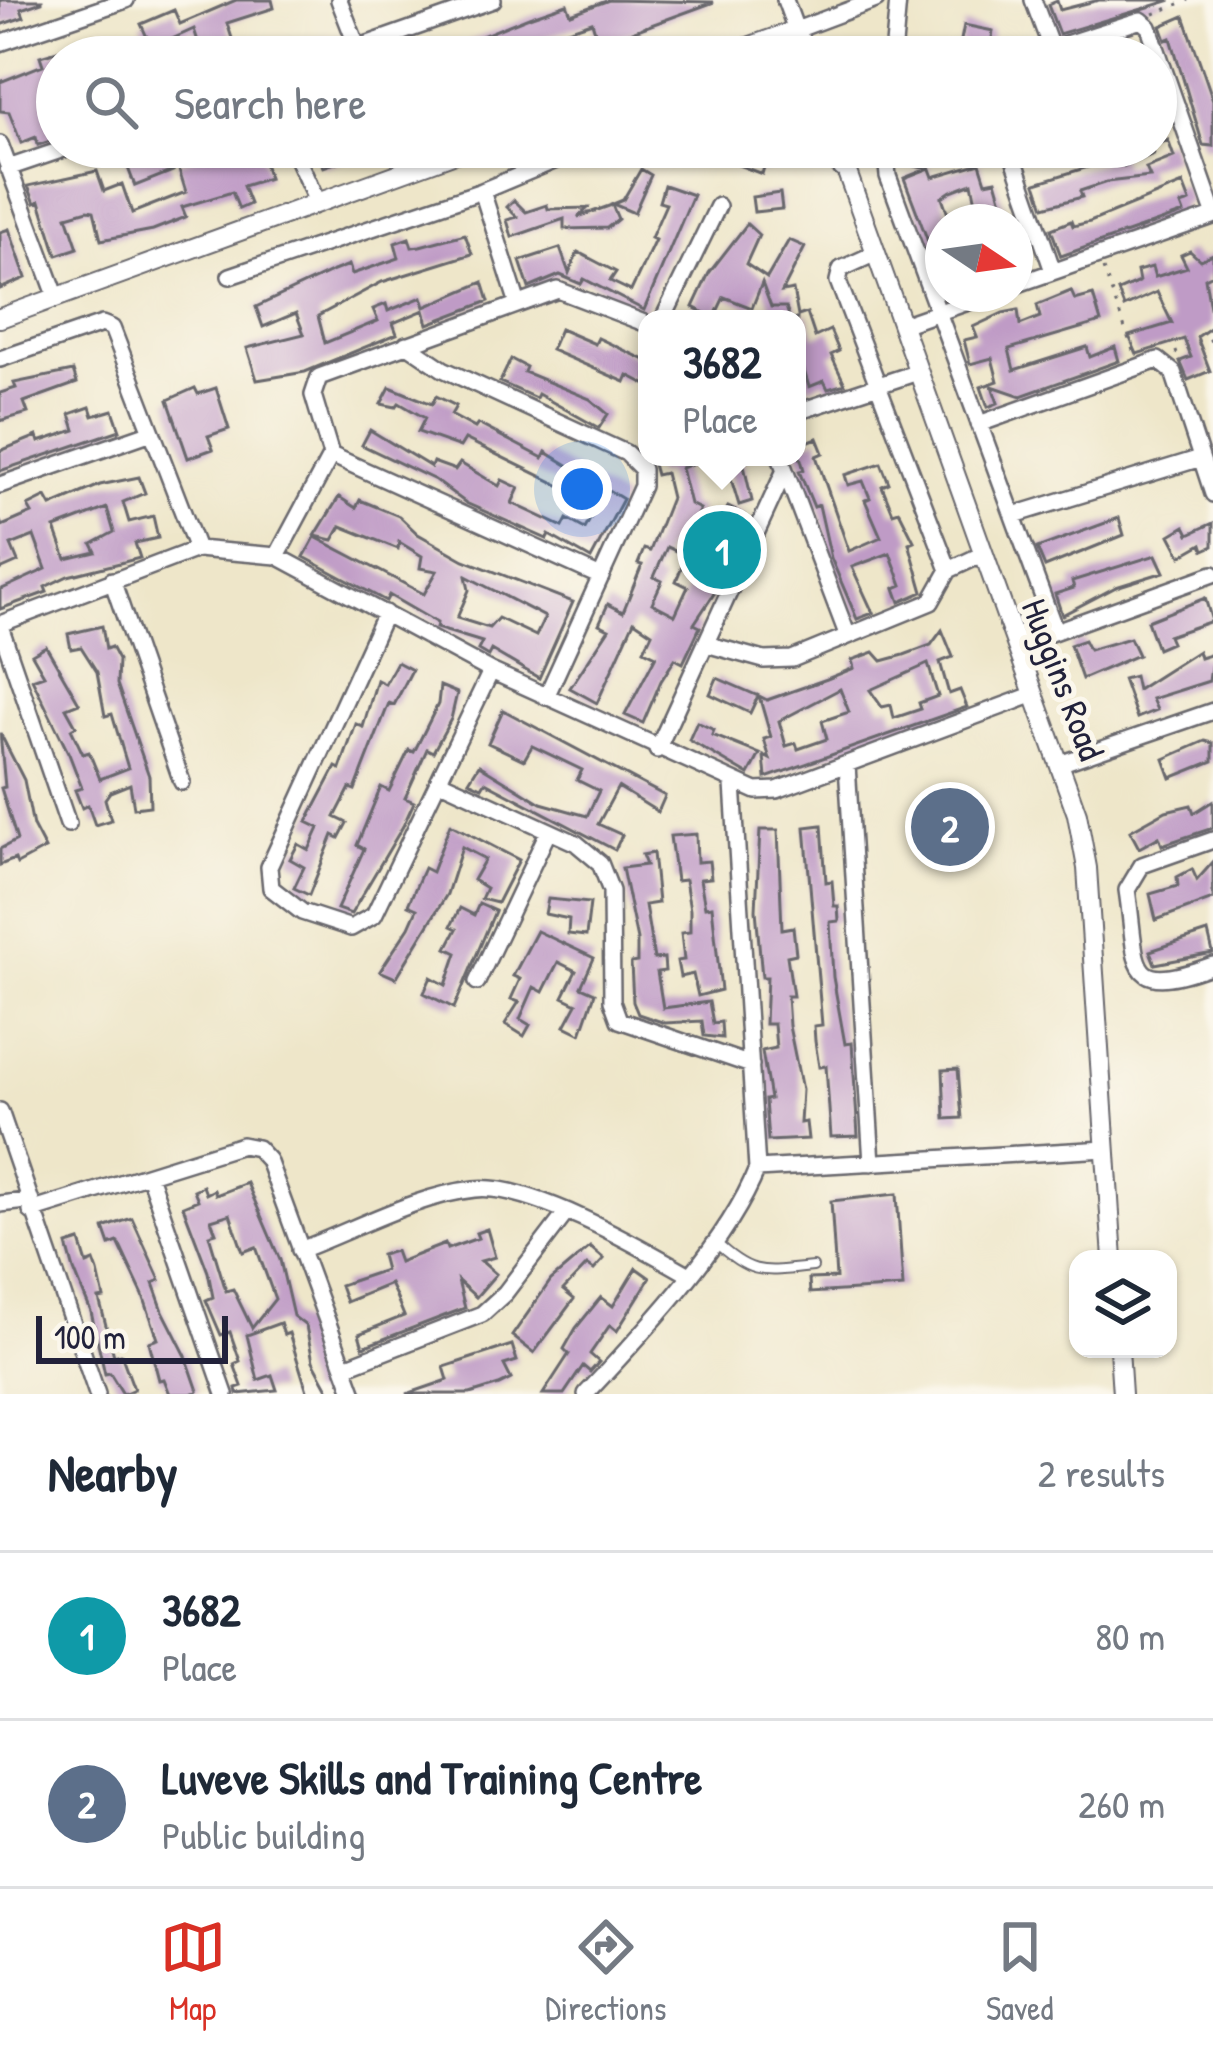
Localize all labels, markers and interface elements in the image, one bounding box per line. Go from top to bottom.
search box [36,36,1177,168]
icon: search [78,69,144,135]
text: Search here [174,72,366,133]
north arrow [925,204,1033,312]
popup [638,310,806,466]
text: 3682 [683,331,761,392]
text: Place [683,392,758,445]
your location [552,459,612,519]
pin: 1 [683,505,761,595]
street label: Huggins Road [1011,591,1117,767]
pin: 2 [911,782,989,872]
map controls [1069,1250,1177,1358]
button: layers [1069,1250,1177,1358]
scale bar [36,1310,228,1363]
text: 100 m [54,1315,126,1359]
text: Nearby [48,1438,178,1507]
text: 2 results [1038,1446,1165,1499]
text: 3682 [162,1579,241,1640]
text: 1 [80,1609,94,1662]
text: 80 m [1095,1609,1165,1662]
text: Place [162,1640,237,1693]
text: Luveve Skills and Training Centre [162,1747,702,1808]
text: 2 [78,1777,96,1830]
text: 260 m [1078,1777,1165,1830]
text: Public building [162,1808,365,1861]
tab: Map [160,1914,226,2030]
tab: Directions [545,1914,667,2030]
tab: Saved [986,1914,1053,2030]

